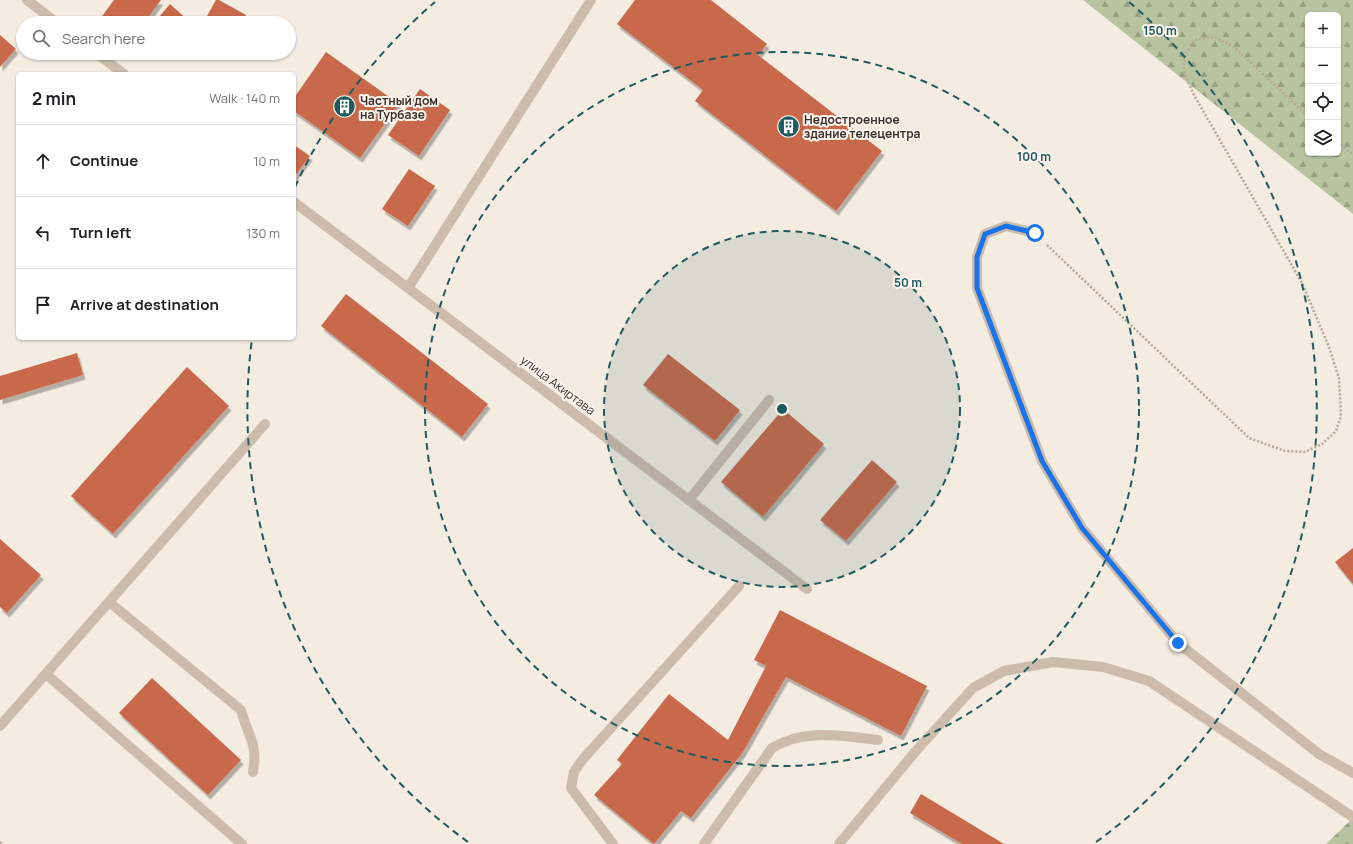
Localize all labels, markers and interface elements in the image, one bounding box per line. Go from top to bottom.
map controls [1305,12,1341,156]
button: + [1305,12,1341,48]
search box [16,16,296,60]
text: 150 m [1143,22,1177,39]
icon: search [30,27,52,49]
text: Search here [62,28,145,49]
button: − [1305,48,1341,84]
button: locate [1305,84,1341,120]
text: 2 min [32,87,76,110]
text: Walk · 140 m [209,89,280,107]
place label: Частный дом на Турбазе [360,92,438,123]
building icon: Частный дом на Турбазе [332,94,358,120]
place label: Недостроенное здание телецентра [804,111,921,142]
building icon: Недостроенное здание телецентра [776,113,802,139]
button: layers [1305,120,1341,156]
text: 100 m [1017,148,1051,165]
icon: ahead [32,150,54,172]
text: Continue [70,150,138,171]
text: 10 m [253,152,280,170]
icon: left [32,222,54,244]
text: Turn left [70,222,132,243]
text: 130 m [246,224,280,242]
route start [1026,224,1044,242]
text: 50 m [894,274,922,291]
icon: arrive [32,294,54,316]
text: Arrive at destination [70,294,219,315]
street label: улица Акиртава [517,351,599,419]
centre of rings [775,402,789,416]
route end [1169,634,1187,652]

